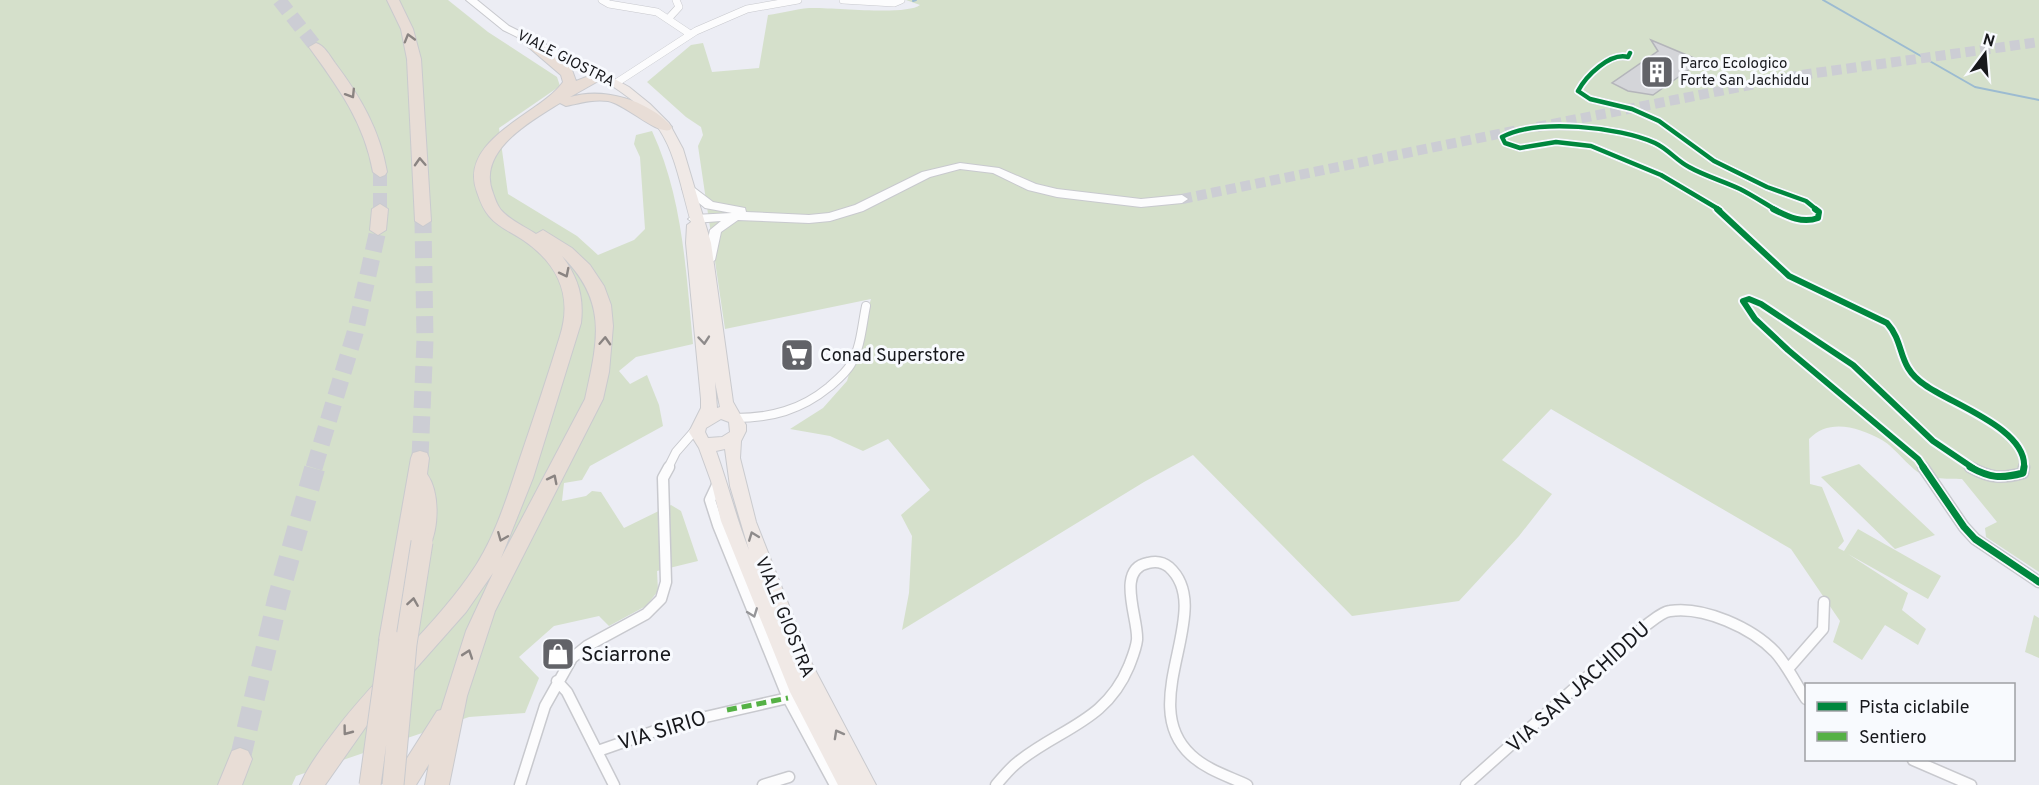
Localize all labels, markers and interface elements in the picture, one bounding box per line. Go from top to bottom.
north arrow [1955,24,2015,84]
street label: VIALE GIOSTRA [513,27,617,92]
text: N [1980,30,1997,53]
one-way arrow [404,33,417,43]
building icon: Parco Ecologico Forte San Jachiddu [1639,54,1675,90]
place label: Parco Ecologico Forte San Jachiddu [1680,55,1809,91]
one-way arrow [343,88,355,98]
one-way arrow [414,158,427,167]
one-way arrow [558,267,569,277]
one-way arrow [697,335,710,345]
one-way arrow [599,337,612,346]
supermarket icon: Conad Superstore [779,337,815,373]
place label: Conad Superstore [820,345,965,368]
one-way arrow [546,475,557,485]
one-way arrow [497,531,509,542]
one-way arrow [748,531,761,541]
street label: VIALE GIOSTRA [749,554,818,681]
one-way arrow [406,597,419,607]
one-way arrow [746,606,758,617]
street label: VIA SAN JACHIDDU [1502,617,1656,760]
shop icon: Sciarrone [540,636,576,672]
place label: Sciarrone [581,642,671,669]
one-way arrow [460,649,473,660]
legend [1805,683,2015,761]
text: Pista ciclabile [1859,697,1969,720]
street label: VIA SIRIO [615,705,710,758]
one-way arrow [344,725,355,736]
text: Sentiero [1859,727,1927,750]
one-way arrow [834,730,845,740]

